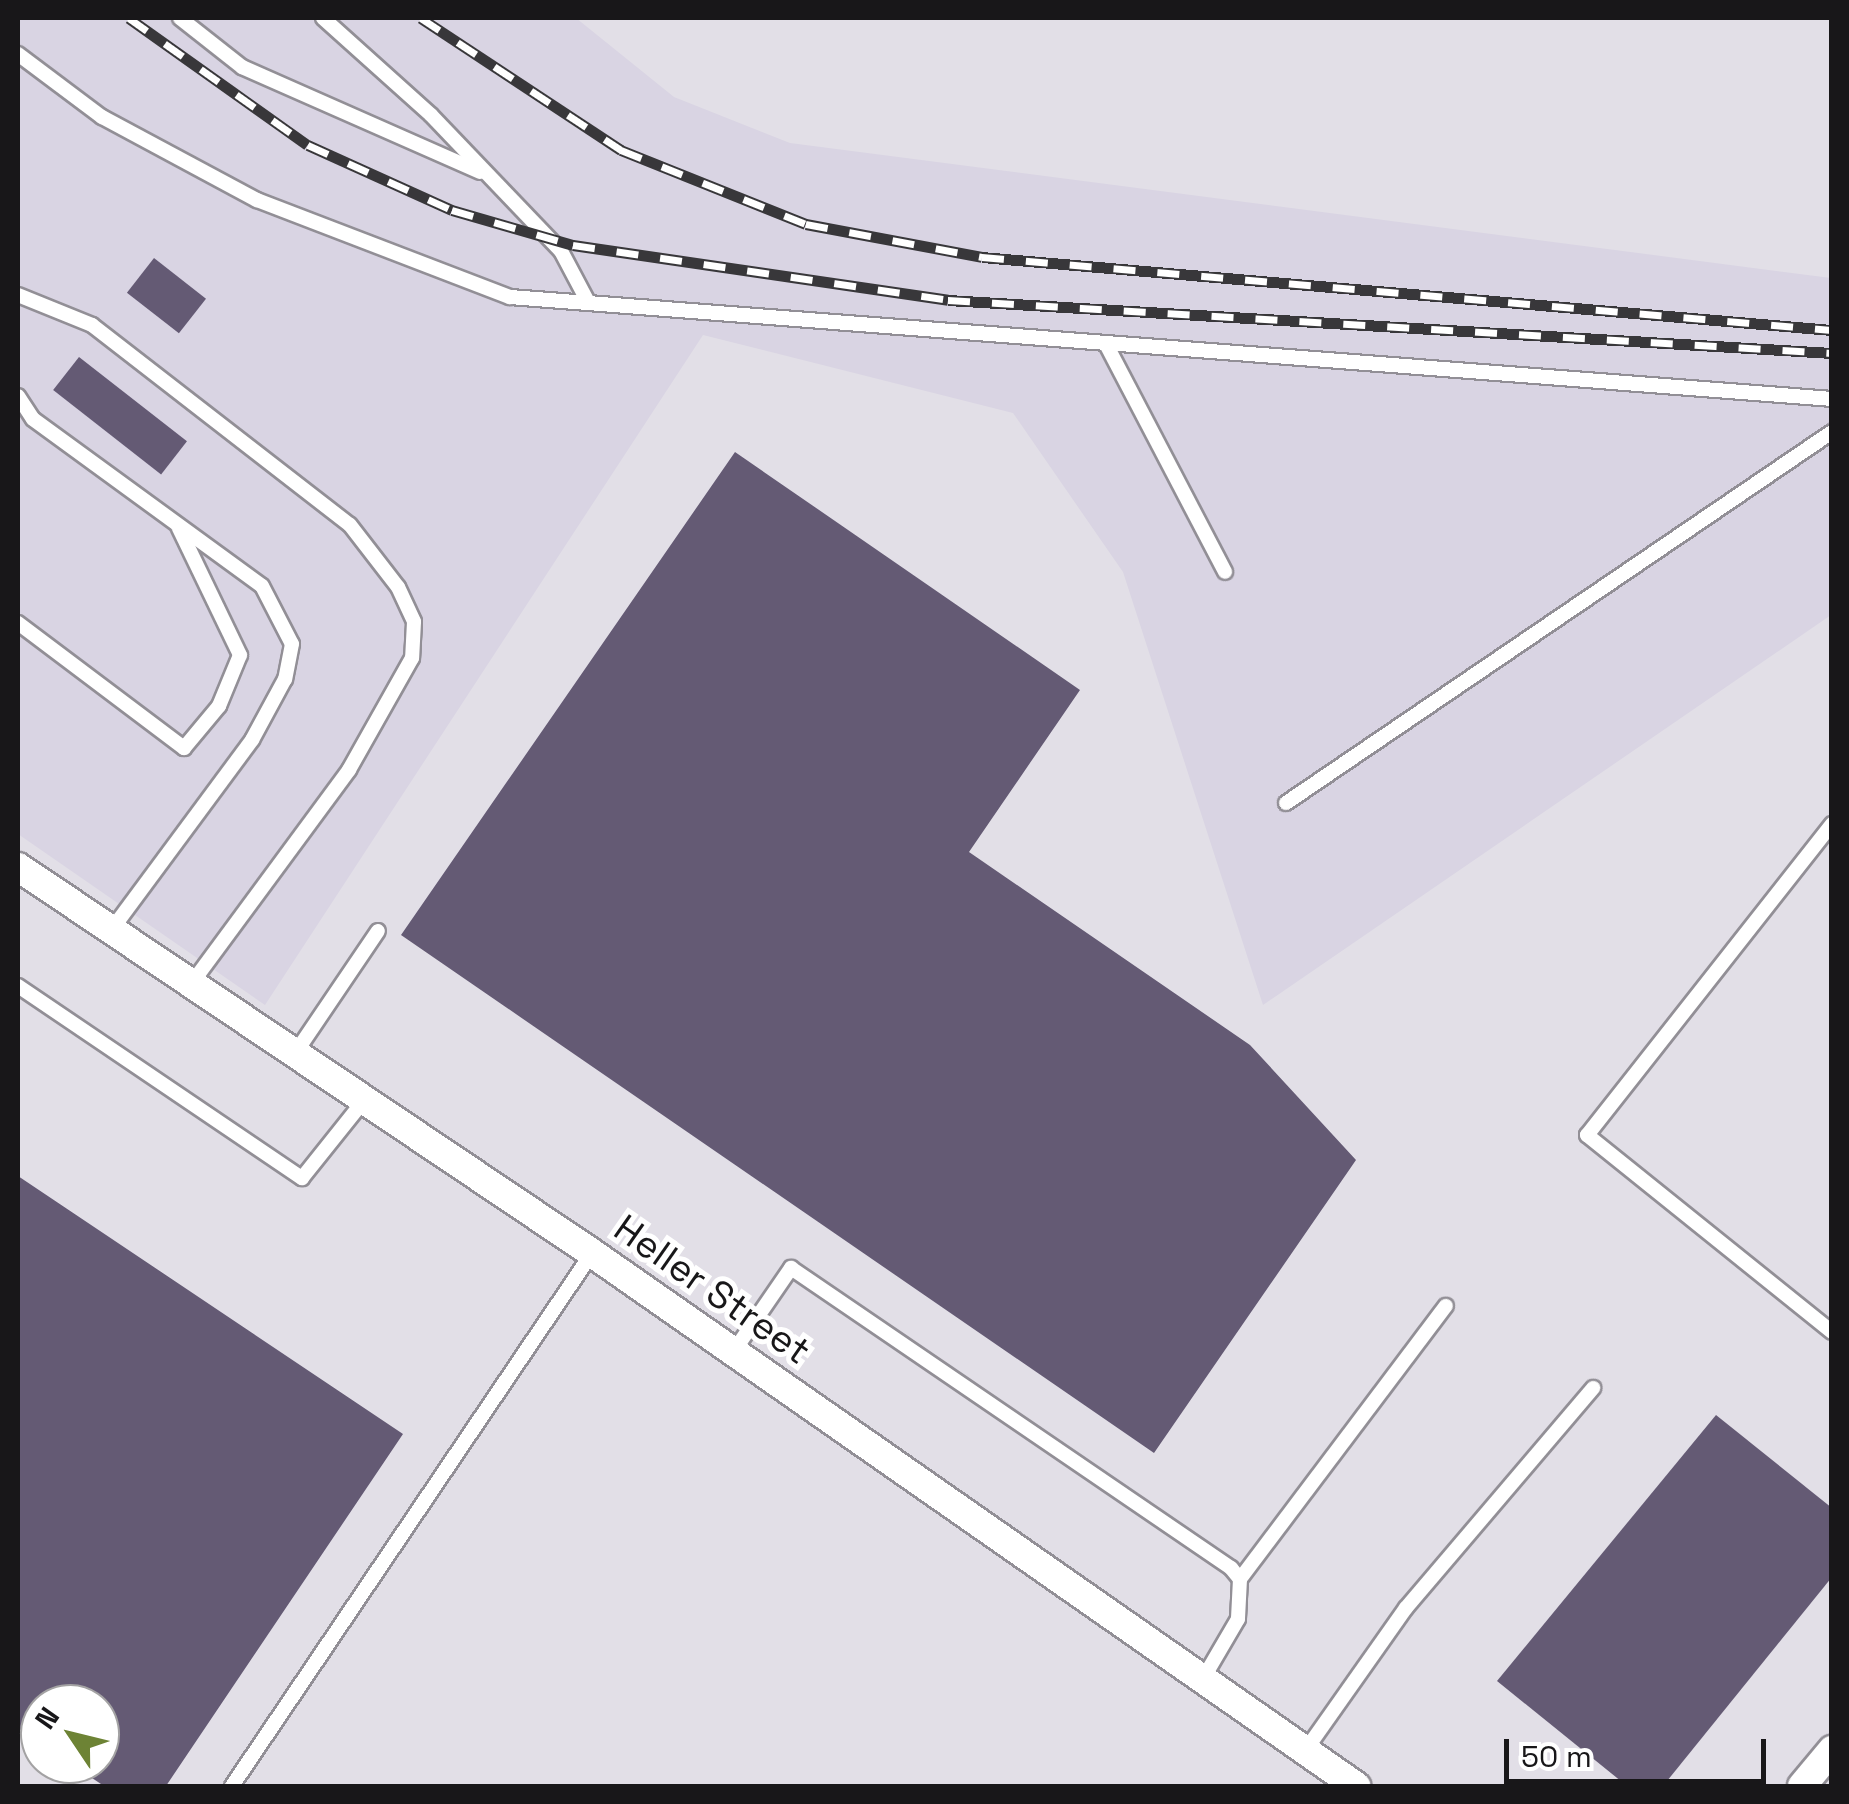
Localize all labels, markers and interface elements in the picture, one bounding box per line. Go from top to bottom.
street label: Heller Street [605,1206,819,1374]
north arrow [20,1684,120,1784]
text: N [27,1700,67,1736]
scale bar [1509,1719,1772,1781]
text: 50 m [1521,1737,1592,1776]

